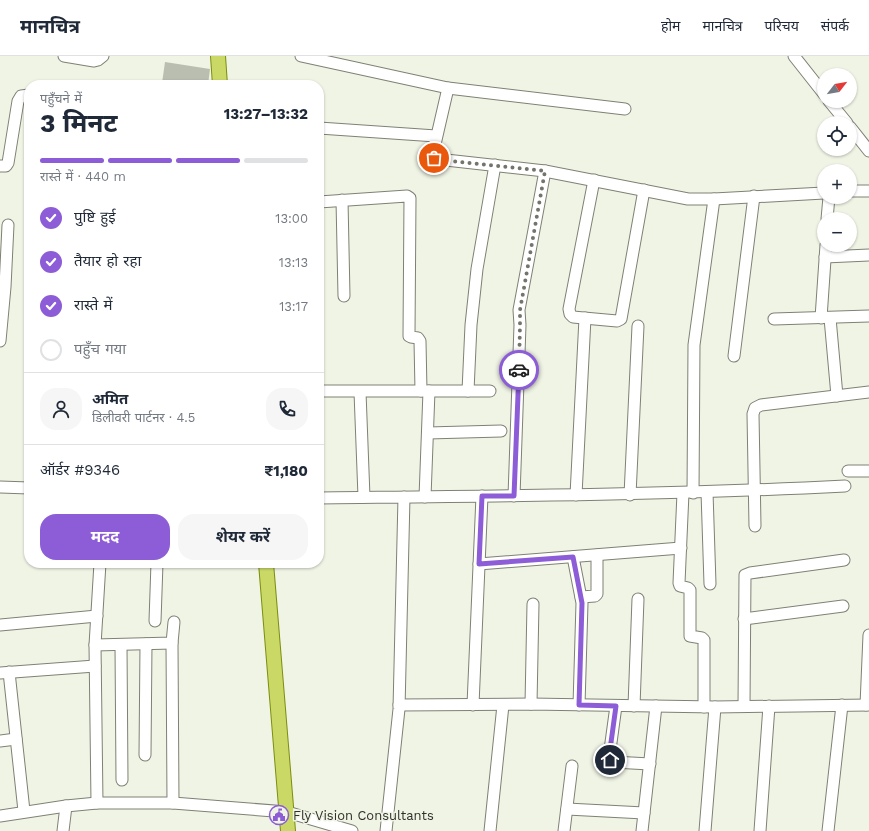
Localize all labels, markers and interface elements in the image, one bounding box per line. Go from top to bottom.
text: मानचित्र [20,15,80,38]
text: होम [661,18,680,34]
text: मानचित्र [702,18,743,34]
text: परिचय [765,18,799,34]
text: संपर्क [821,18,849,34]
north arrow [817,68,857,108]
map controls [817,68,857,252]
text: पहुँचने में [40,91,82,106]
text: 13:27–13:32 [224,105,308,123]
text: 3 मिनट [40,108,117,138]
button: locate [817,116,857,156]
pin [417,141,451,175]
icon: bag [423,147,445,169]
button: + [817,164,857,204]
text: रास्ते में · 440 m [40,169,126,184]
icon: check [40,207,62,229]
text: पुष्टि हुई [74,208,116,226]
text: 13:00 [275,211,308,226]
button: − [817,212,857,252]
icon: check [40,251,62,273]
text: तैयार हो रहा [74,252,141,270]
text: 13:13 [279,255,308,270]
icon: check [40,295,62,317]
text: रास्ते में [74,296,113,314]
text: 13:17 [279,299,308,314]
text: पहुँच गया [74,340,126,358]
courier [499,350,539,390]
icon: car [508,359,530,381]
button: person [40,388,82,430]
button: phone [266,388,308,430]
text: अमित [92,390,128,408]
text: डिलीवरी पार्टनर · 4.5 [92,410,195,425]
text: ऑर्डर #9346 [40,461,120,479]
text: ₹1,180 [264,462,308,480]
button: मदद [40,514,170,560]
button: शेयर करें [178,514,308,560]
pin [593,743,627,777]
icon: home [599,749,621,771]
public building icon: Fly Vision Consultants [268,804,290,826]
place label: Fly Vision Consultants [293,808,434,823]

